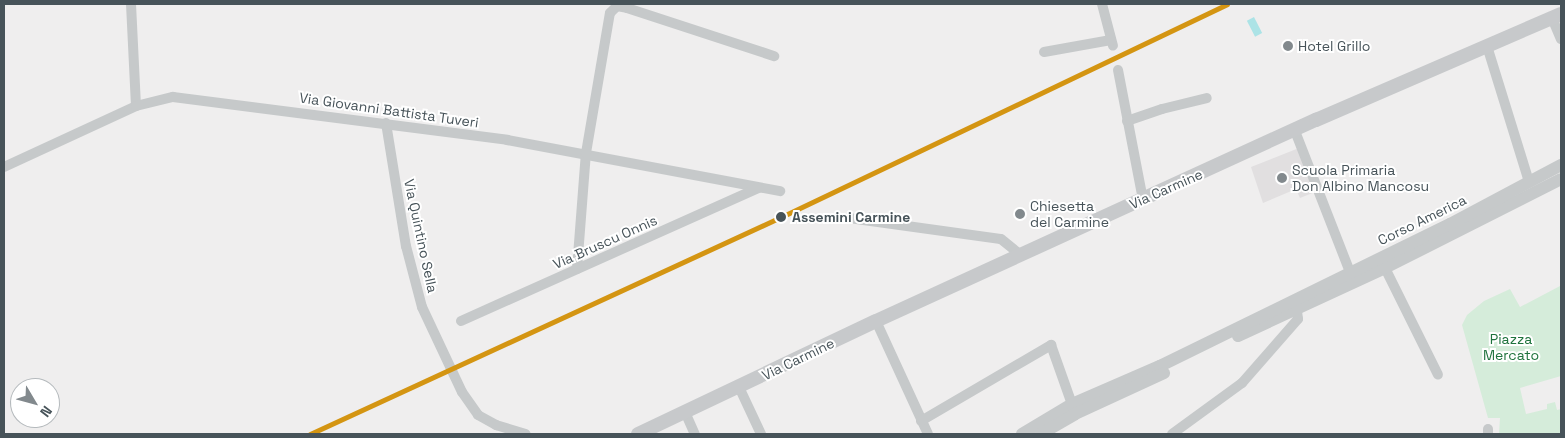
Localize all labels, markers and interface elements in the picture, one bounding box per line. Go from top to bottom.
place label: Hotel Grillo [1298,38,1371,54]
marker: Hotel Grillo [1282,40,1294,52]
street label: Via Giovanni Battista Tuveri [298,89,480,131]
place label: Scuola Primaria Don Albino Mancosu [1292,162,1429,194]
street label: Via Carmine [1127,165,1205,213]
marker: Scuola Primaria Don Albino Mancosu [1276,172,1288,184]
street label: Via Quintino Sella [401,178,441,294]
street label: Corso America [1375,191,1469,249]
place label: Chiesetta del Carmine [1030,198,1109,230]
marker: Chiesetta del Carmine [1014,208,1026,220]
place label: Assemini Carmine [792,209,910,225]
marker: Assemini Carmine [774,210,788,224]
street label: Via Bruscu Onnis [550,212,660,272]
park label: Piazza Mercato [1483,331,1539,364]
street label: Via Carmine [759,334,837,384]
north arrow [10,378,60,428]
text: N [36,402,56,421]

